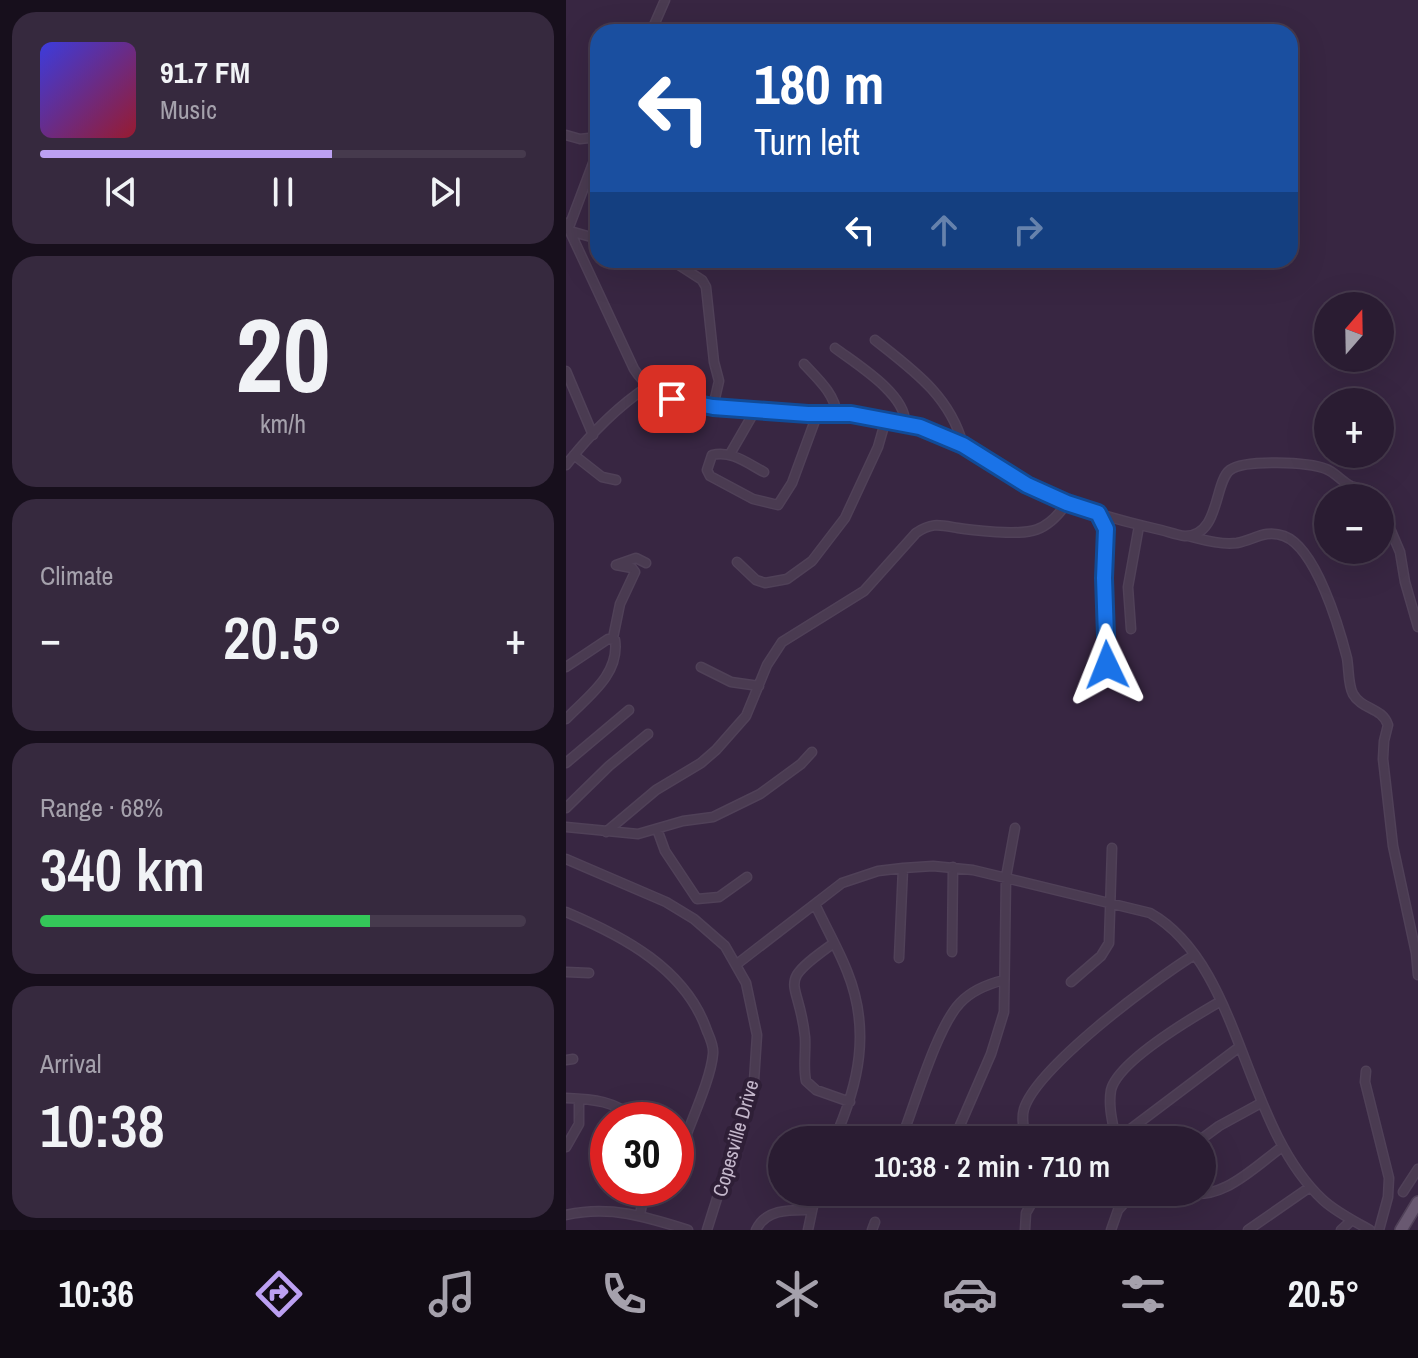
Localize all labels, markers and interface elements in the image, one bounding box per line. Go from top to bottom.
text: 180 m [754,46,884,121]
text: 91.7 FM [160,52,250,92]
icon: left [622,56,726,160]
text: Music [160,92,217,127]
text: Turn left [754,118,860,166]
icon: previous [99,170,143,214]
icon: pause [261,170,305,214]
icon: next [423,170,467,214]
icon: left [838,208,882,252]
icon: ahead [922,208,966,252]
icon: right [1006,208,1050,252]
text: 20 [236,284,330,424]
north arrow [1314,292,1394,372]
map controls [1314,292,1394,564]
pin [638,365,706,433]
icon: arrive [650,377,694,421]
button: + [1314,388,1394,468]
text: km/h [260,406,306,441]
button: − [1314,484,1394,564]
text: Climate [40,558,113,593]
text: 20.5° [223,597,343,678]
text: − [40,608,61,668]
text: + [505,608,526,668]
position arrow [1065,623,1149,707]
text: Range · 68% [40,790,163,825]
text: 340 km [40,829,205,910]
text: Arrival [40,1046,102,1081]
street label: Copesville Drive [705,1076,765,1200]
text: 10:38 [40,1085,165,1166]
speed limit sign: 30 [590,1102,694,1206]
text: 10:38 · 2 min · 710 m [874,1146,1110,1186]
icon: directions [251,1266,307,1322]
icon: music [424,1266,480,1322]
icon: phone [596,1266,652,1322]
icon: climate [769,1266,825,1322]
icon: car [942,1266,998,1322]
icon: filters [1115,1266,1171,1322]
text: 10:36 [58,1270,134,1318]
text: 20.5° [1288,1270,1360,1318]

